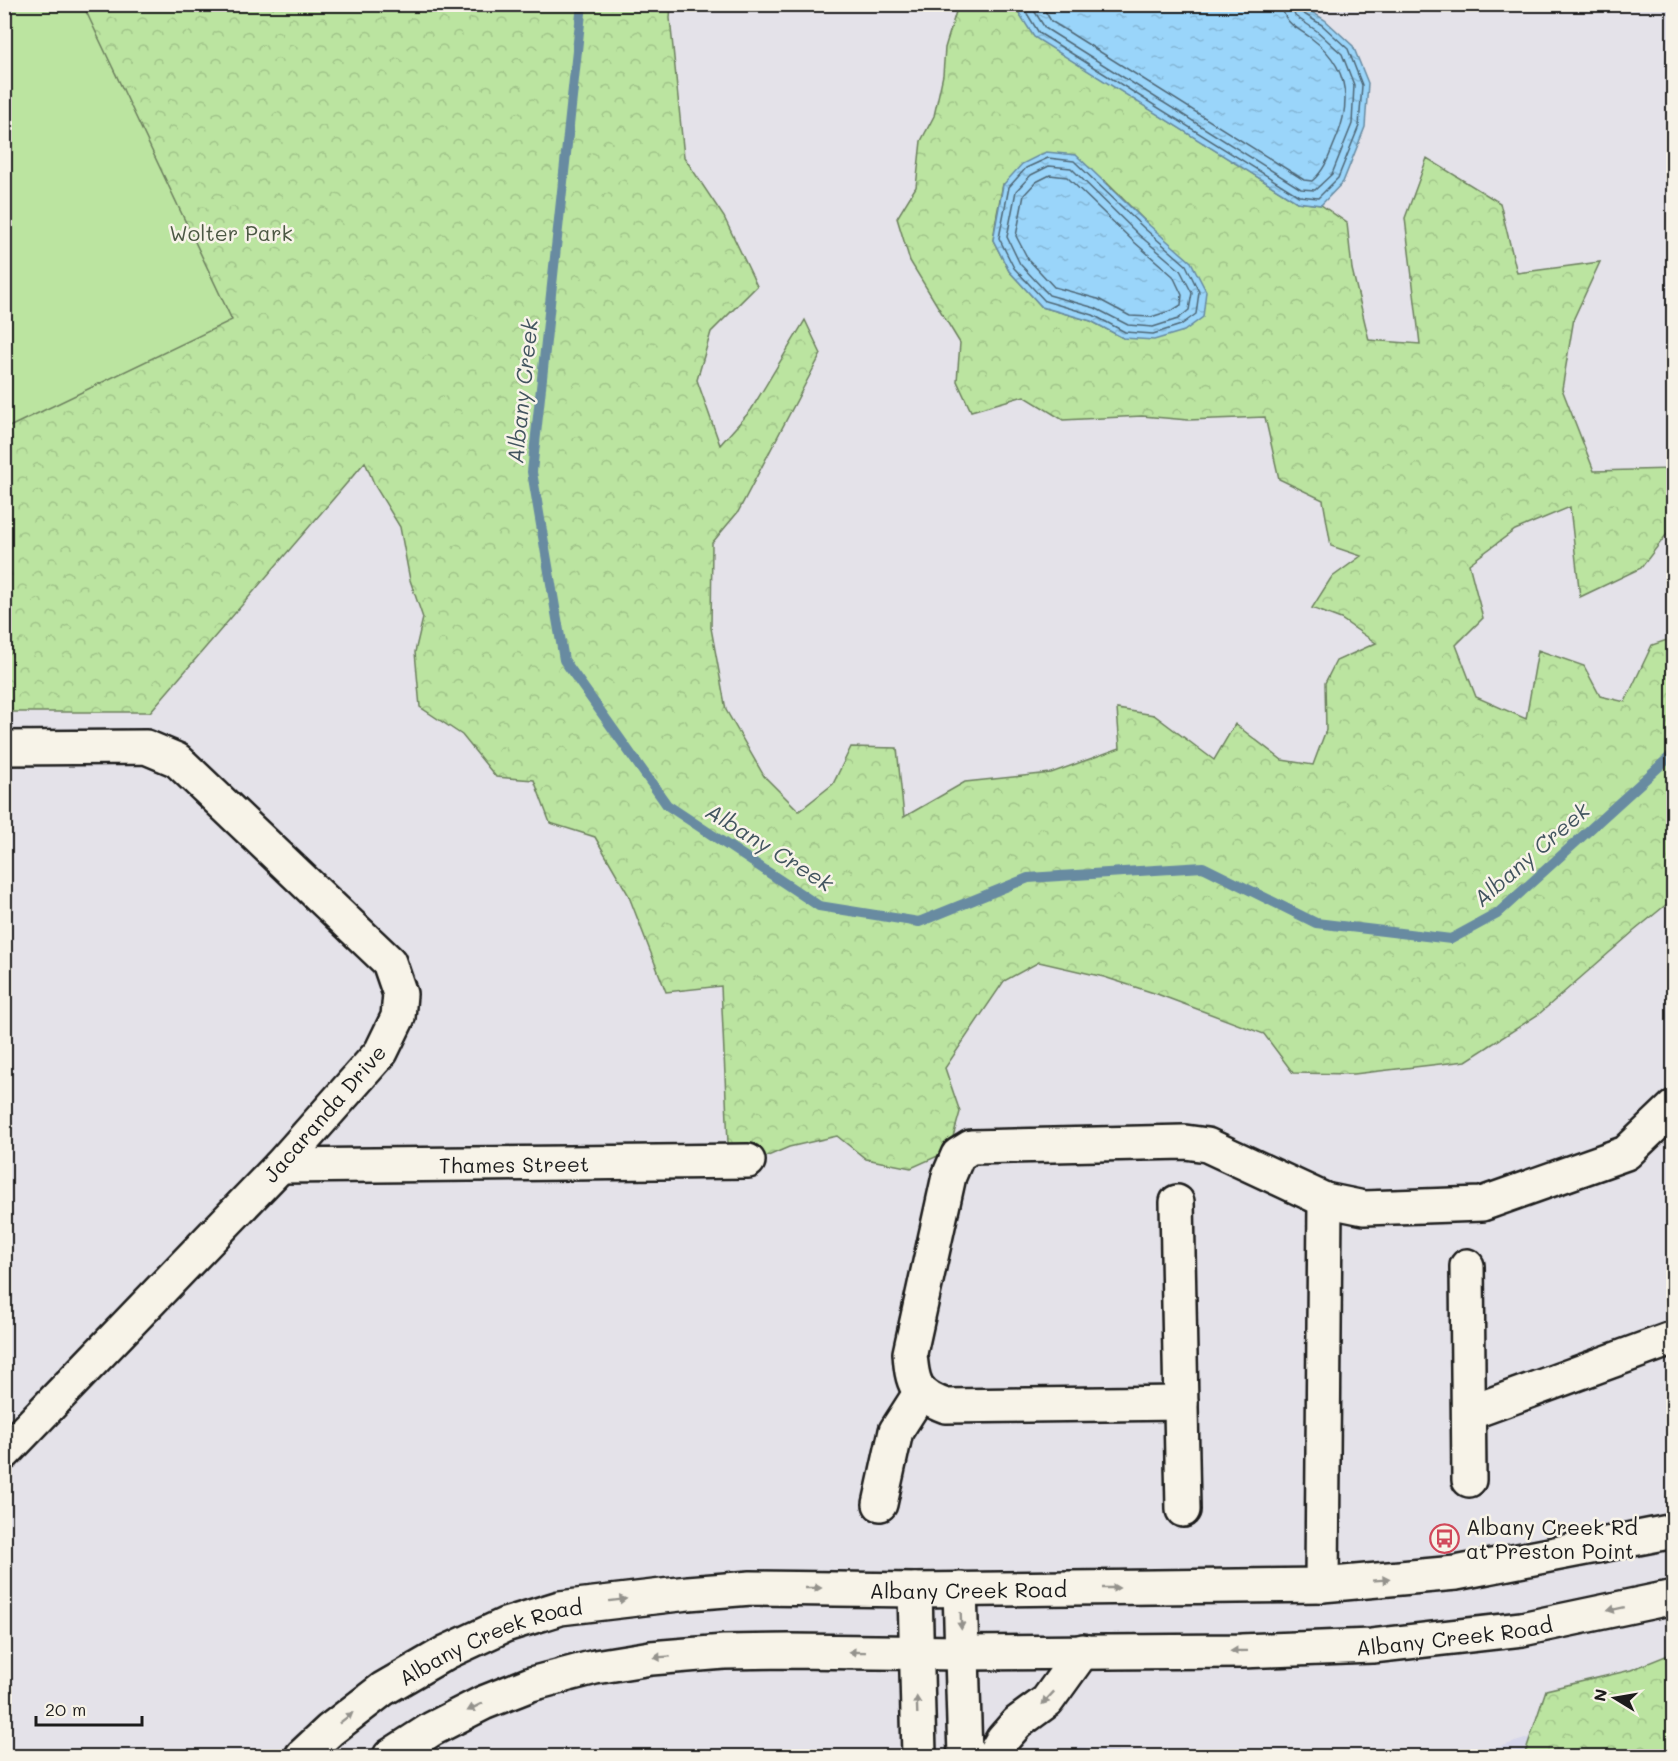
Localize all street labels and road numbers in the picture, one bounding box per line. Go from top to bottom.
street label: Jacaranda Drive [257,1039,391,1187]
street label: Thames Street [439,1149,589,1178]
street label: Albany Creek Road [869,1575,1067,1604]
street label: Albany Creek Road [394,1592,583,1691]
street label: Albany Creek Road [1356,1609,1555,1660]

